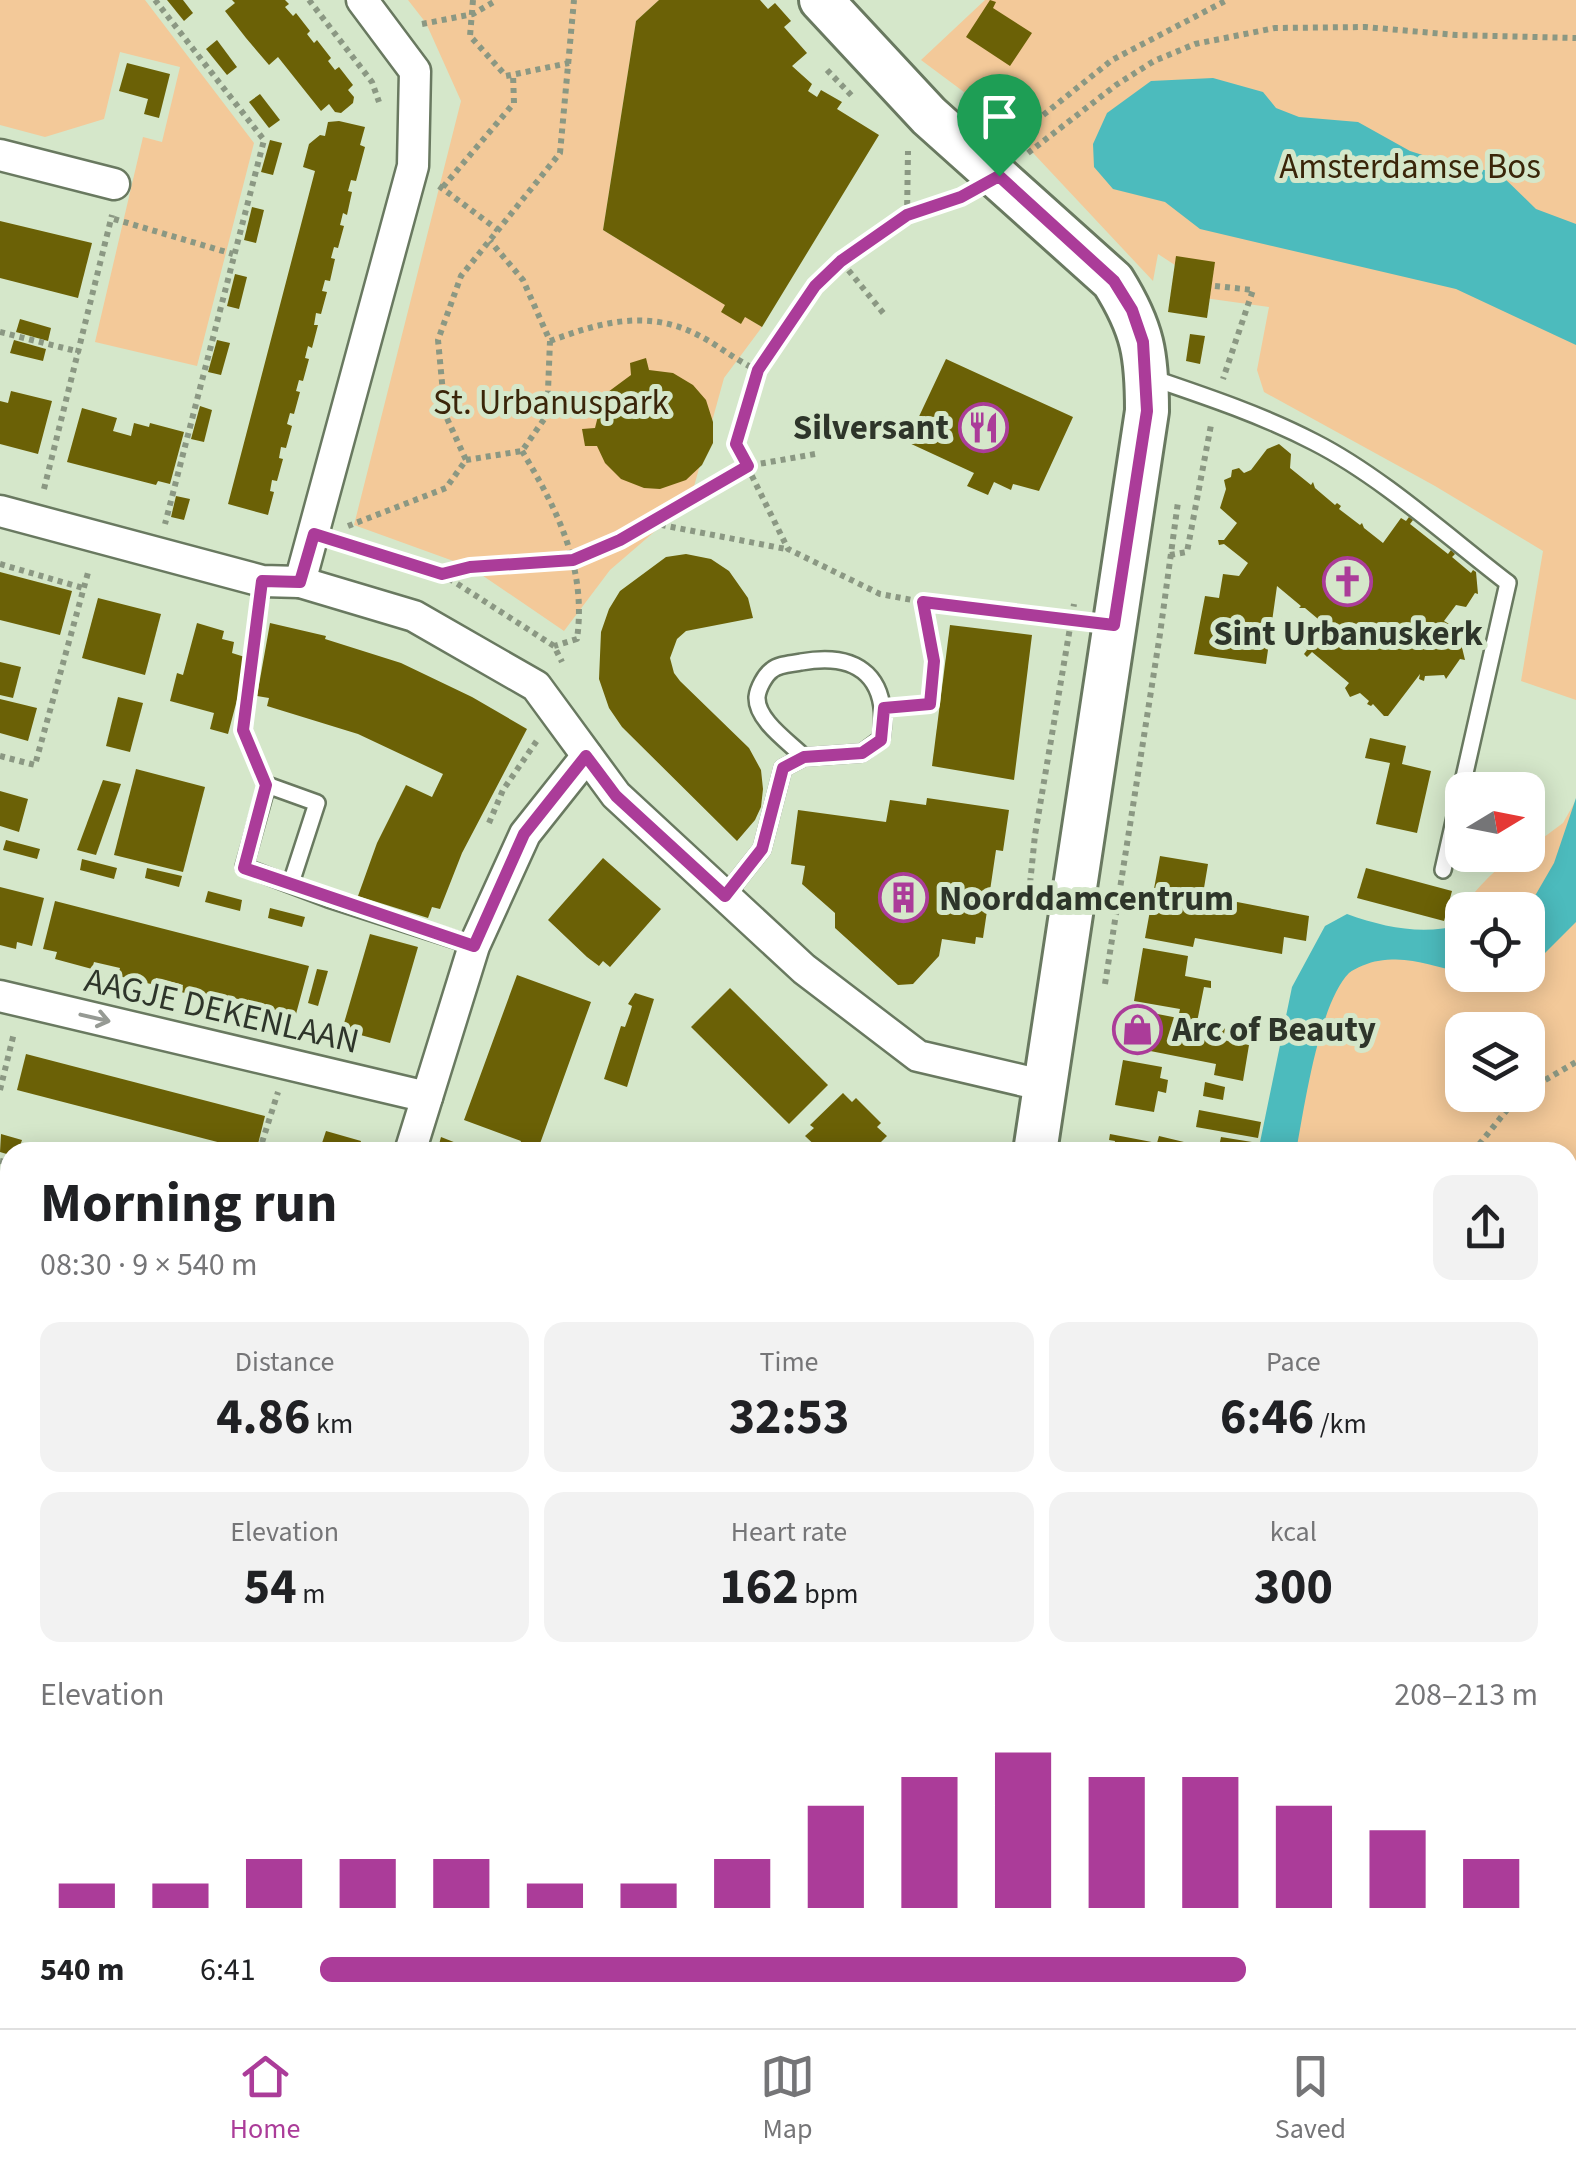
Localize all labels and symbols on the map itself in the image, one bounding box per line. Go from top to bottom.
pin [957,74,1042,177]
park label: Amsterdamse Bos [1279,142,1541,192]
park label: St. Urbanuspark [433,378,670,428]
restaurant icon: Silversant [958,401,1010,453]
place label: Silversant [793,403,949,453]
church icon: Sint Urbanuskerk [1322,555,1374,607]
place label: Sint Urbanuskerk [1213,609,1483,659]
north arrow [1445,772,1545,872]
building icon: Noorddamcentrum [878,872,930,924]
place label: Noorddamcentrum [939,874,1234,924]
street label: AAGJE DEKENLAAN [80,955,364,1067]
shop icon: Arc of Beauty [1111,1003,1163,1055]
place label: Arc of Beauty [1171,1005,1376,1055]
one-way arrow [78,1010,110,1028]

